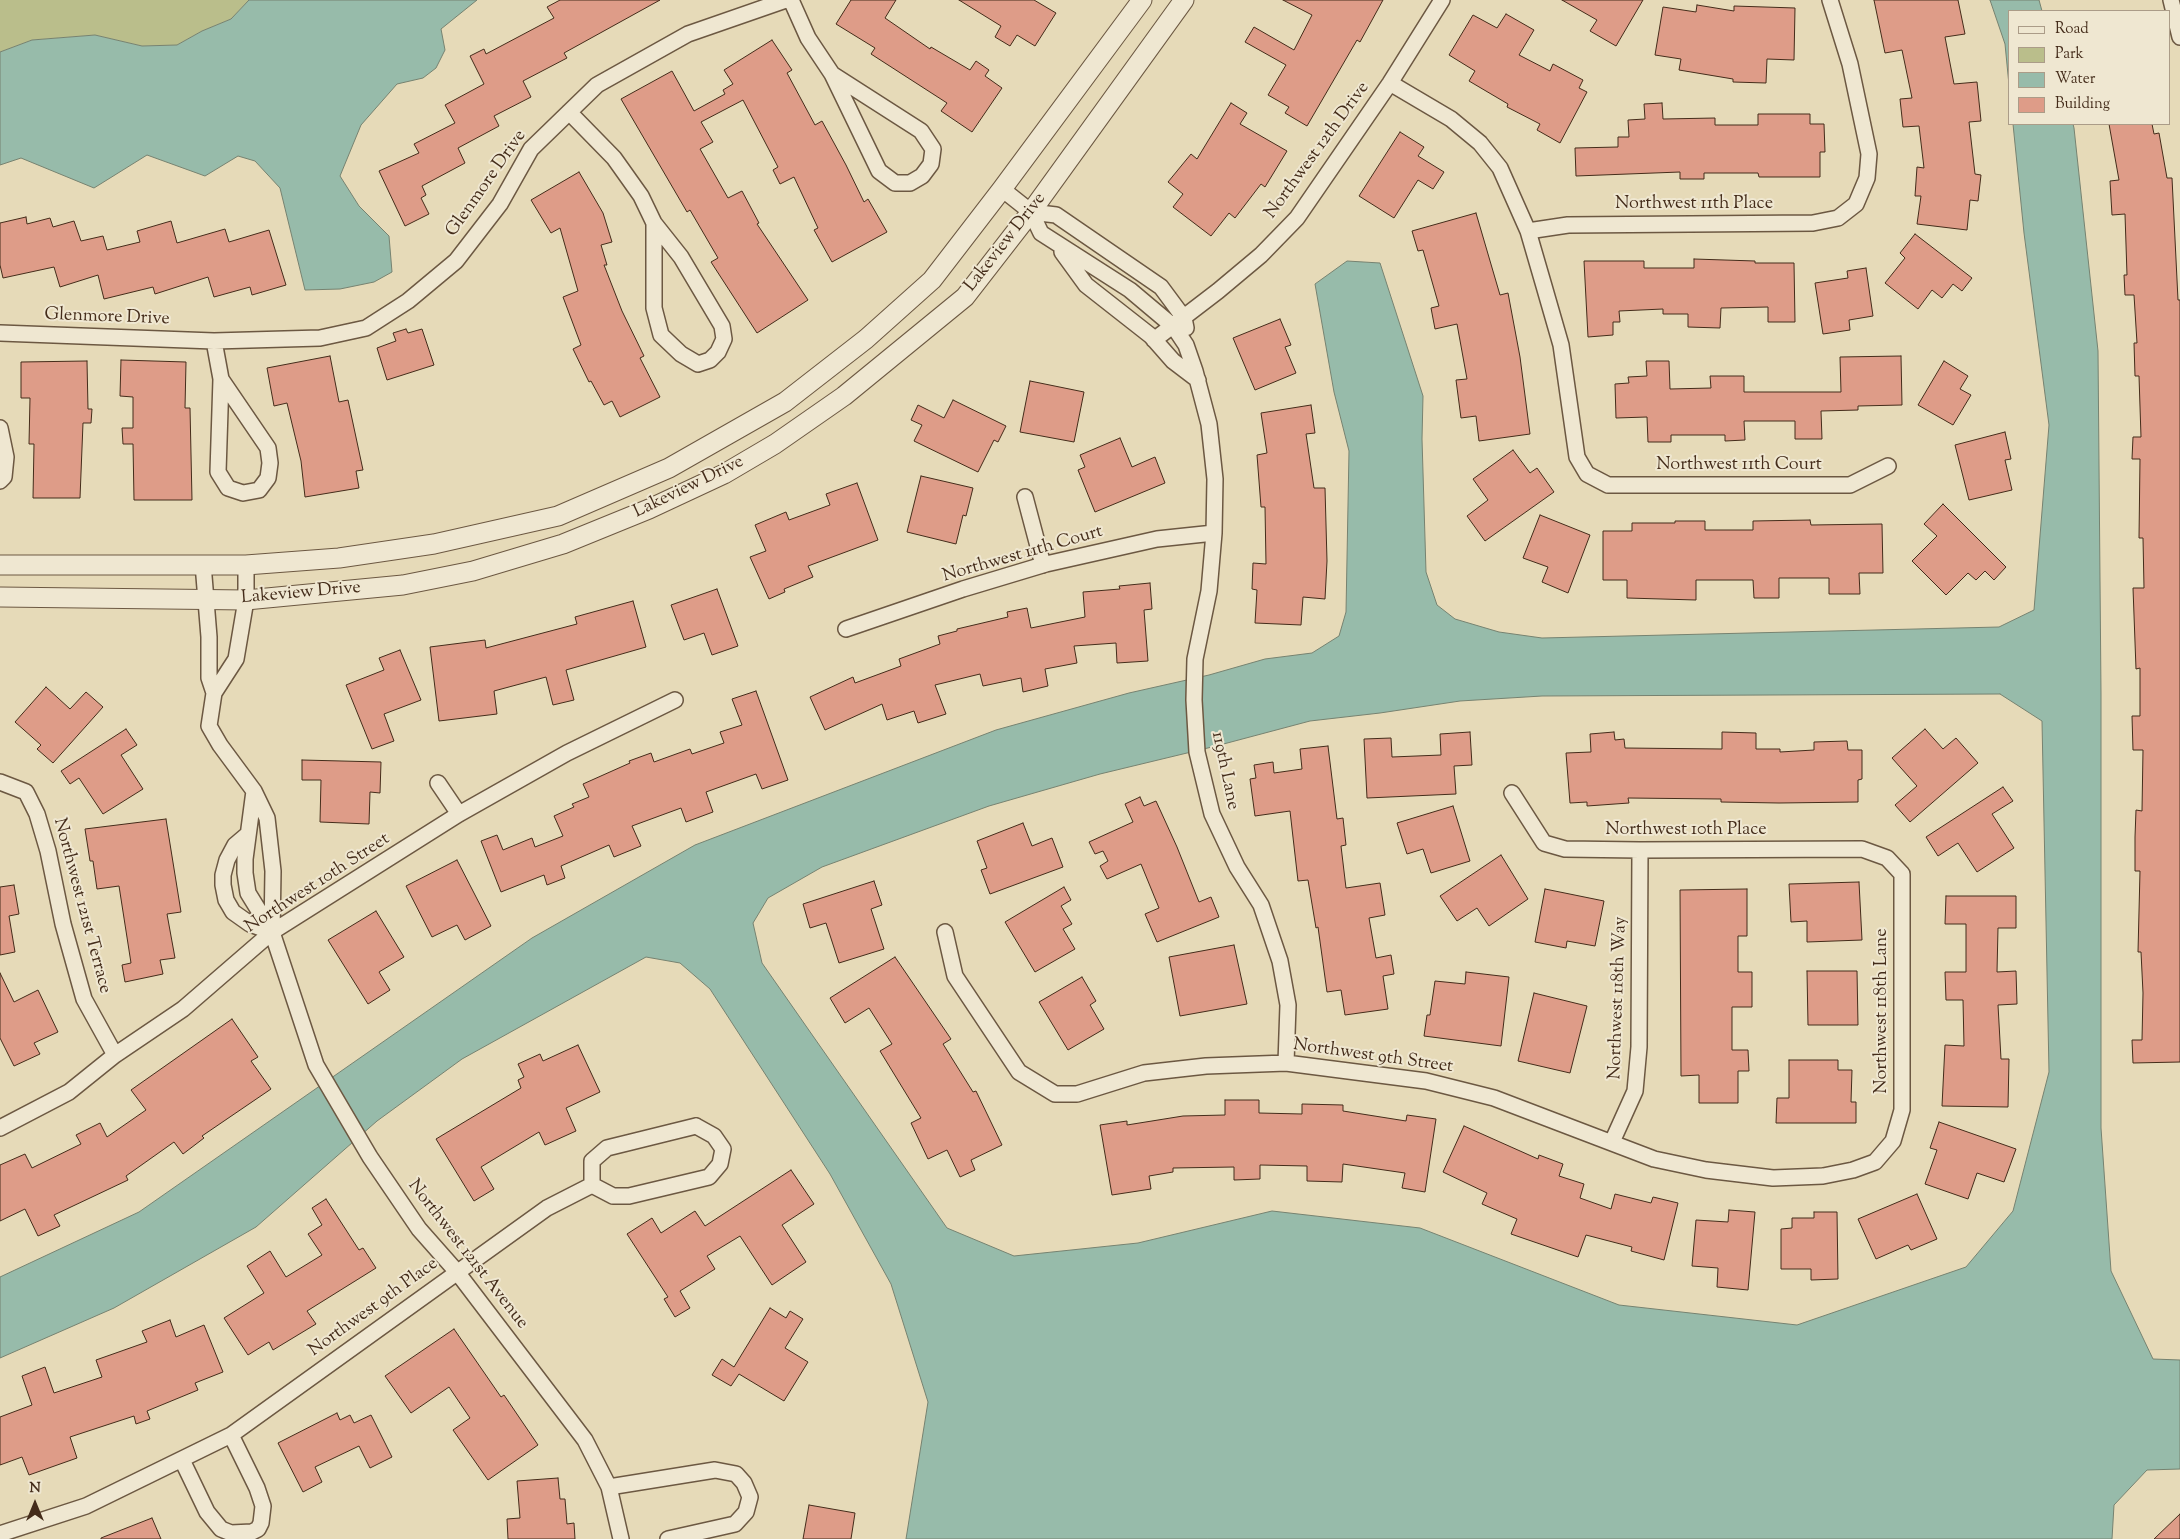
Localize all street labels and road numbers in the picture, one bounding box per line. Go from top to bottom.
street label: Northwest 12th Drive [1261,78,1375,224]
street label: Glenmore Drive [442,126,532,242]
street label: Lakeview Drive [961,189,1051,297]
street label: Northwest 11th Place [1615,194,1773,216]
street label: Glenmore Drive [44,305,170,331]
street label: Lakeview Drive [630,452,748,524]
street label: Northwest 11th Court [1656,455,1822,477]
street label: Northwest 11th Court [940,522,1106,588]
street label: Lakeview Drive [240,578,362,610]
street label: 119th Lane [1205,730,1243,812]
street label: Northwest 121st Terrace [47,816,115,996]
street label: Northwest 10th Place [1605,820,1767,842]
street label: Northwest 10th Street [242,829,394,939]
street label: Northwest 118th Way [1605,916,1633,1080]
street label: Northwest 118th Lane [1872,928,1894,1094]
street label: Northwest 9th Street [1292,1035,1454,1079]
street label: Northwest 121st Avenue [402,1176,532,1334]
street label: Northwest 9th Place [305,1254,443,1362]

